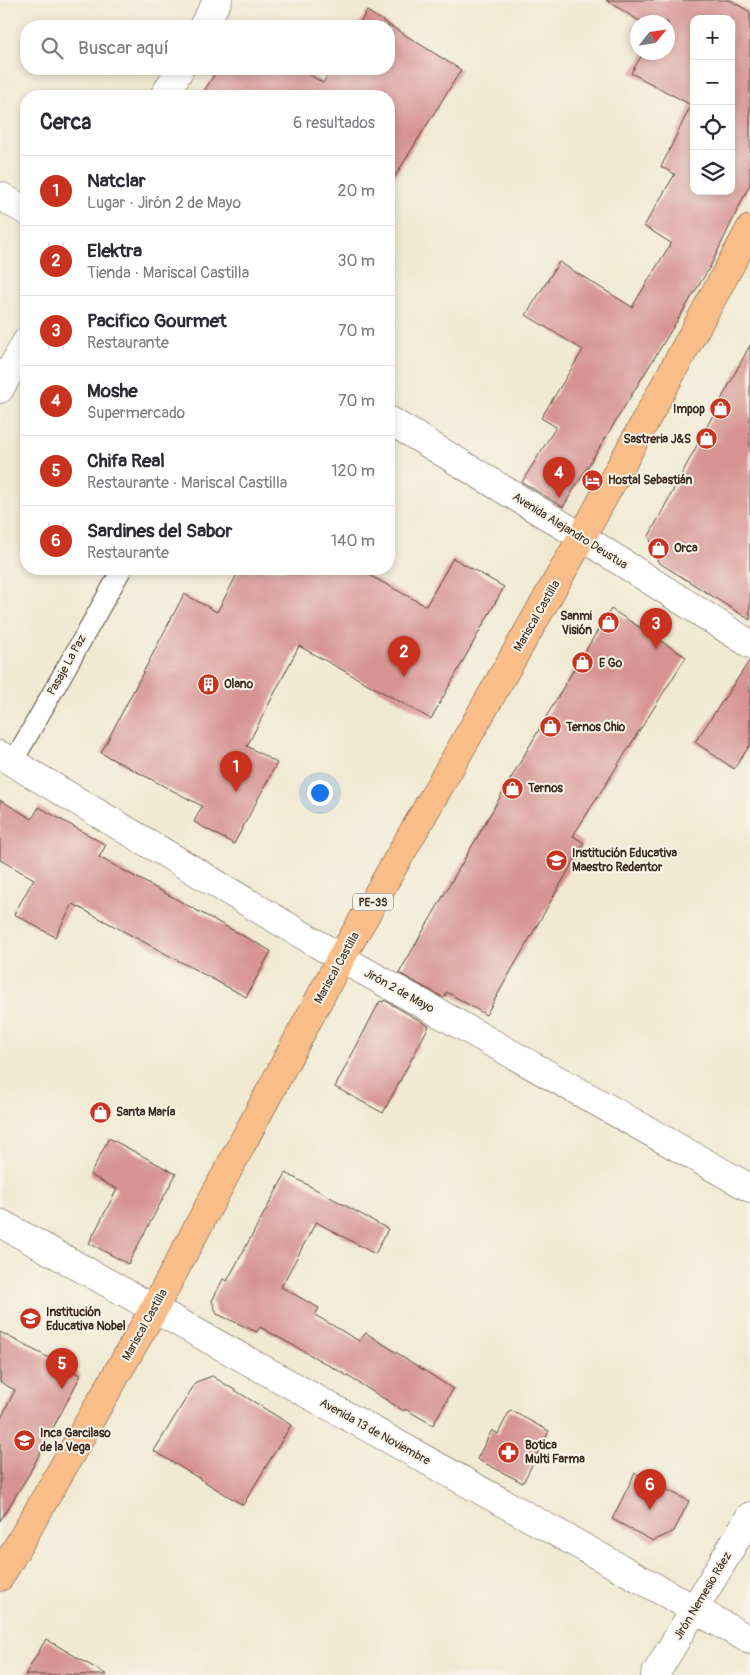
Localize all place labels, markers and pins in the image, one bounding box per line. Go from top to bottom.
shop icon: Impop [709,397,733,421]
place label: Impop [673,402,705,417]
shop icon: Sastreria J&S [695,427,719,451]
place label: Sastreria J&S [623,432,691,447]
pin: 4 [543,457,575,498]
hotel icon: Hostal Sebastián [580,468,604,492]
place label: Hostal Sebastián [608,473,693,488]
shop icon: Orca [646,536,670,560]
place label: Orca [674,541,698,556]
pin: 3 [640,608,672,649]
place label: Sanmi Visión [560,609,592,638]
shop icon: Sanmi Visión [596,611,620,635]
pin: 2 [388,636,420,677]
shop icon: E Go [571,651,595,675]
place label: E Go [599,656,623,671]
building icon: Olano [196,672,220,696]
place label: Olano [224,677,254,692]
shop icon: Ternos Chio [538,715,562,739]
place label: Ternos Chio [565,720,626,735]
pin: 1 [220,751,252,792]
shop icon: Ternos [500,776,524,800]
place label: Ternos [527,781,564,796]
place label: Institución Educativa Maestro Redentor [572,846,678,875]
school or university icon: Institución Educativa Maestro Redentor [544,848,568,872]
shop icon: Santa María [88,1100,112,1124]
place label: Santa María [116,1105,176,1120]
place label: Institución Educativa Nobel [46,1305,126,1334]
school or university icon: Institución Educativa Nobel [18,1307,42,1331]
pin: 5 [46,1348,78,1389]
place label: Inca Garcilaso de la Vega [40,1426,111,1455]
school or university icon: Inca Garcilaso de la Vega [12,1428,36,1452]
place label: Botica Multi Farma [525,1438,585,1467]
pharmacy icon: Botica Multi Farma [497,1440,521,1464]
pin: 6 [634,1469,666,1510]

